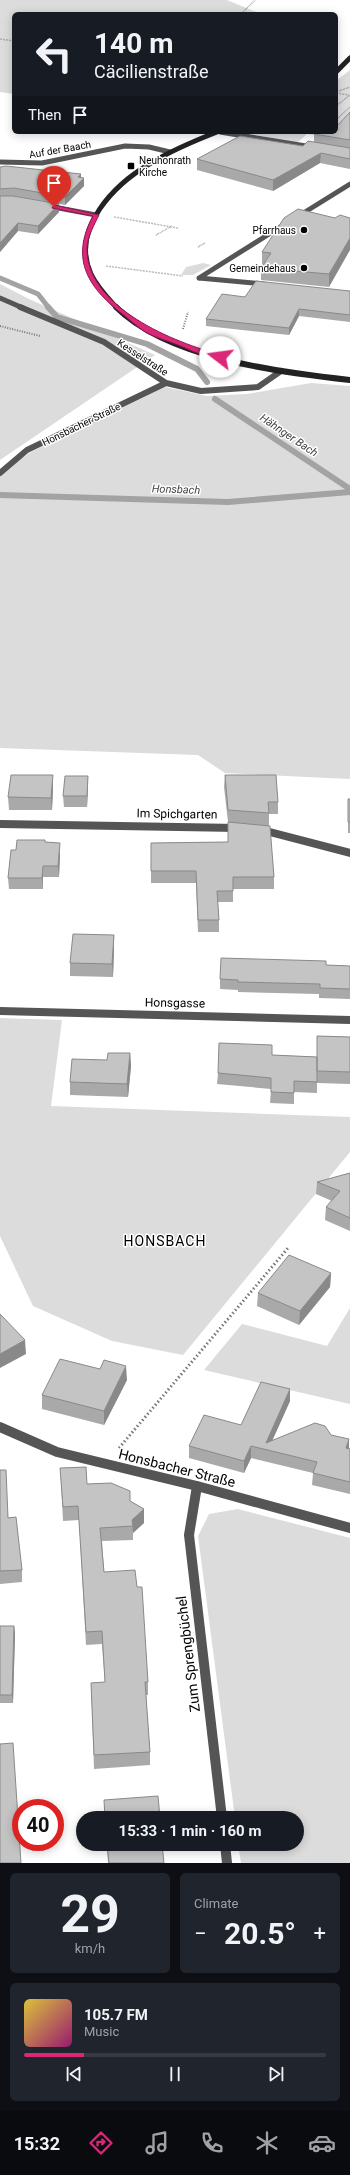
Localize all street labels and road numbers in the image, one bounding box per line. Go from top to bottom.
street label: Auf der Baach [28,139,92,160]
street label: Kesselstraße [115,337,170,378]
street label: Honsbacher Straße [40,401,122,448]
street label: Im Spichgarten [136,806,218,822]
street label: Honsgasse [145,995,205,1011]
street label: Honsbacher Straße [117,1446,237,1490]
street label: Zum Sprengbüchel [173,1595,203,1713]

